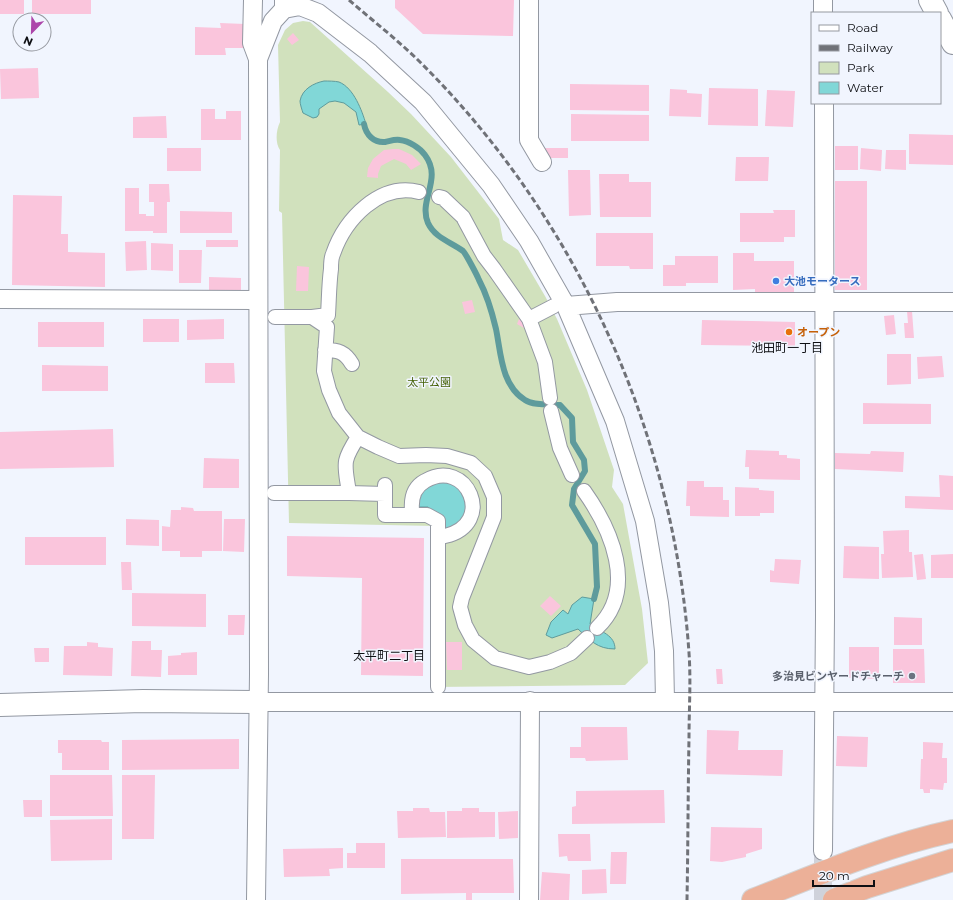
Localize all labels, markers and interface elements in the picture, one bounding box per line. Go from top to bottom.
north arrow [12,12,52,52]
legend [811,12,941,104]
text: Road [847,20,878,35]
text: N [21,33,35,49]
text: Railway [847,40,893,55]
text: Park [847,60,875,75]
text: Water [847,80,884,95]
place label: 大池モータース [784,274,860,288]
marker: 大池モータース [771,276,781,286]
place label: オープン [797,325,840,339]
marker: オープン [784,327,794,337]
district label: 池田町一丁目 [751,340,823,355]
park label: 太平公園 [407,375,451,389]
district label: 太平町二丁目 [353,648,425,663]
place label: 多治見ビンヤードチャーチ [772,669,904,683]
marker: 多治見ビンヤードチャーチ [907,671,917,681]
scale bar [813,862,874,888]
text: 20 m [819,868,850,883]

